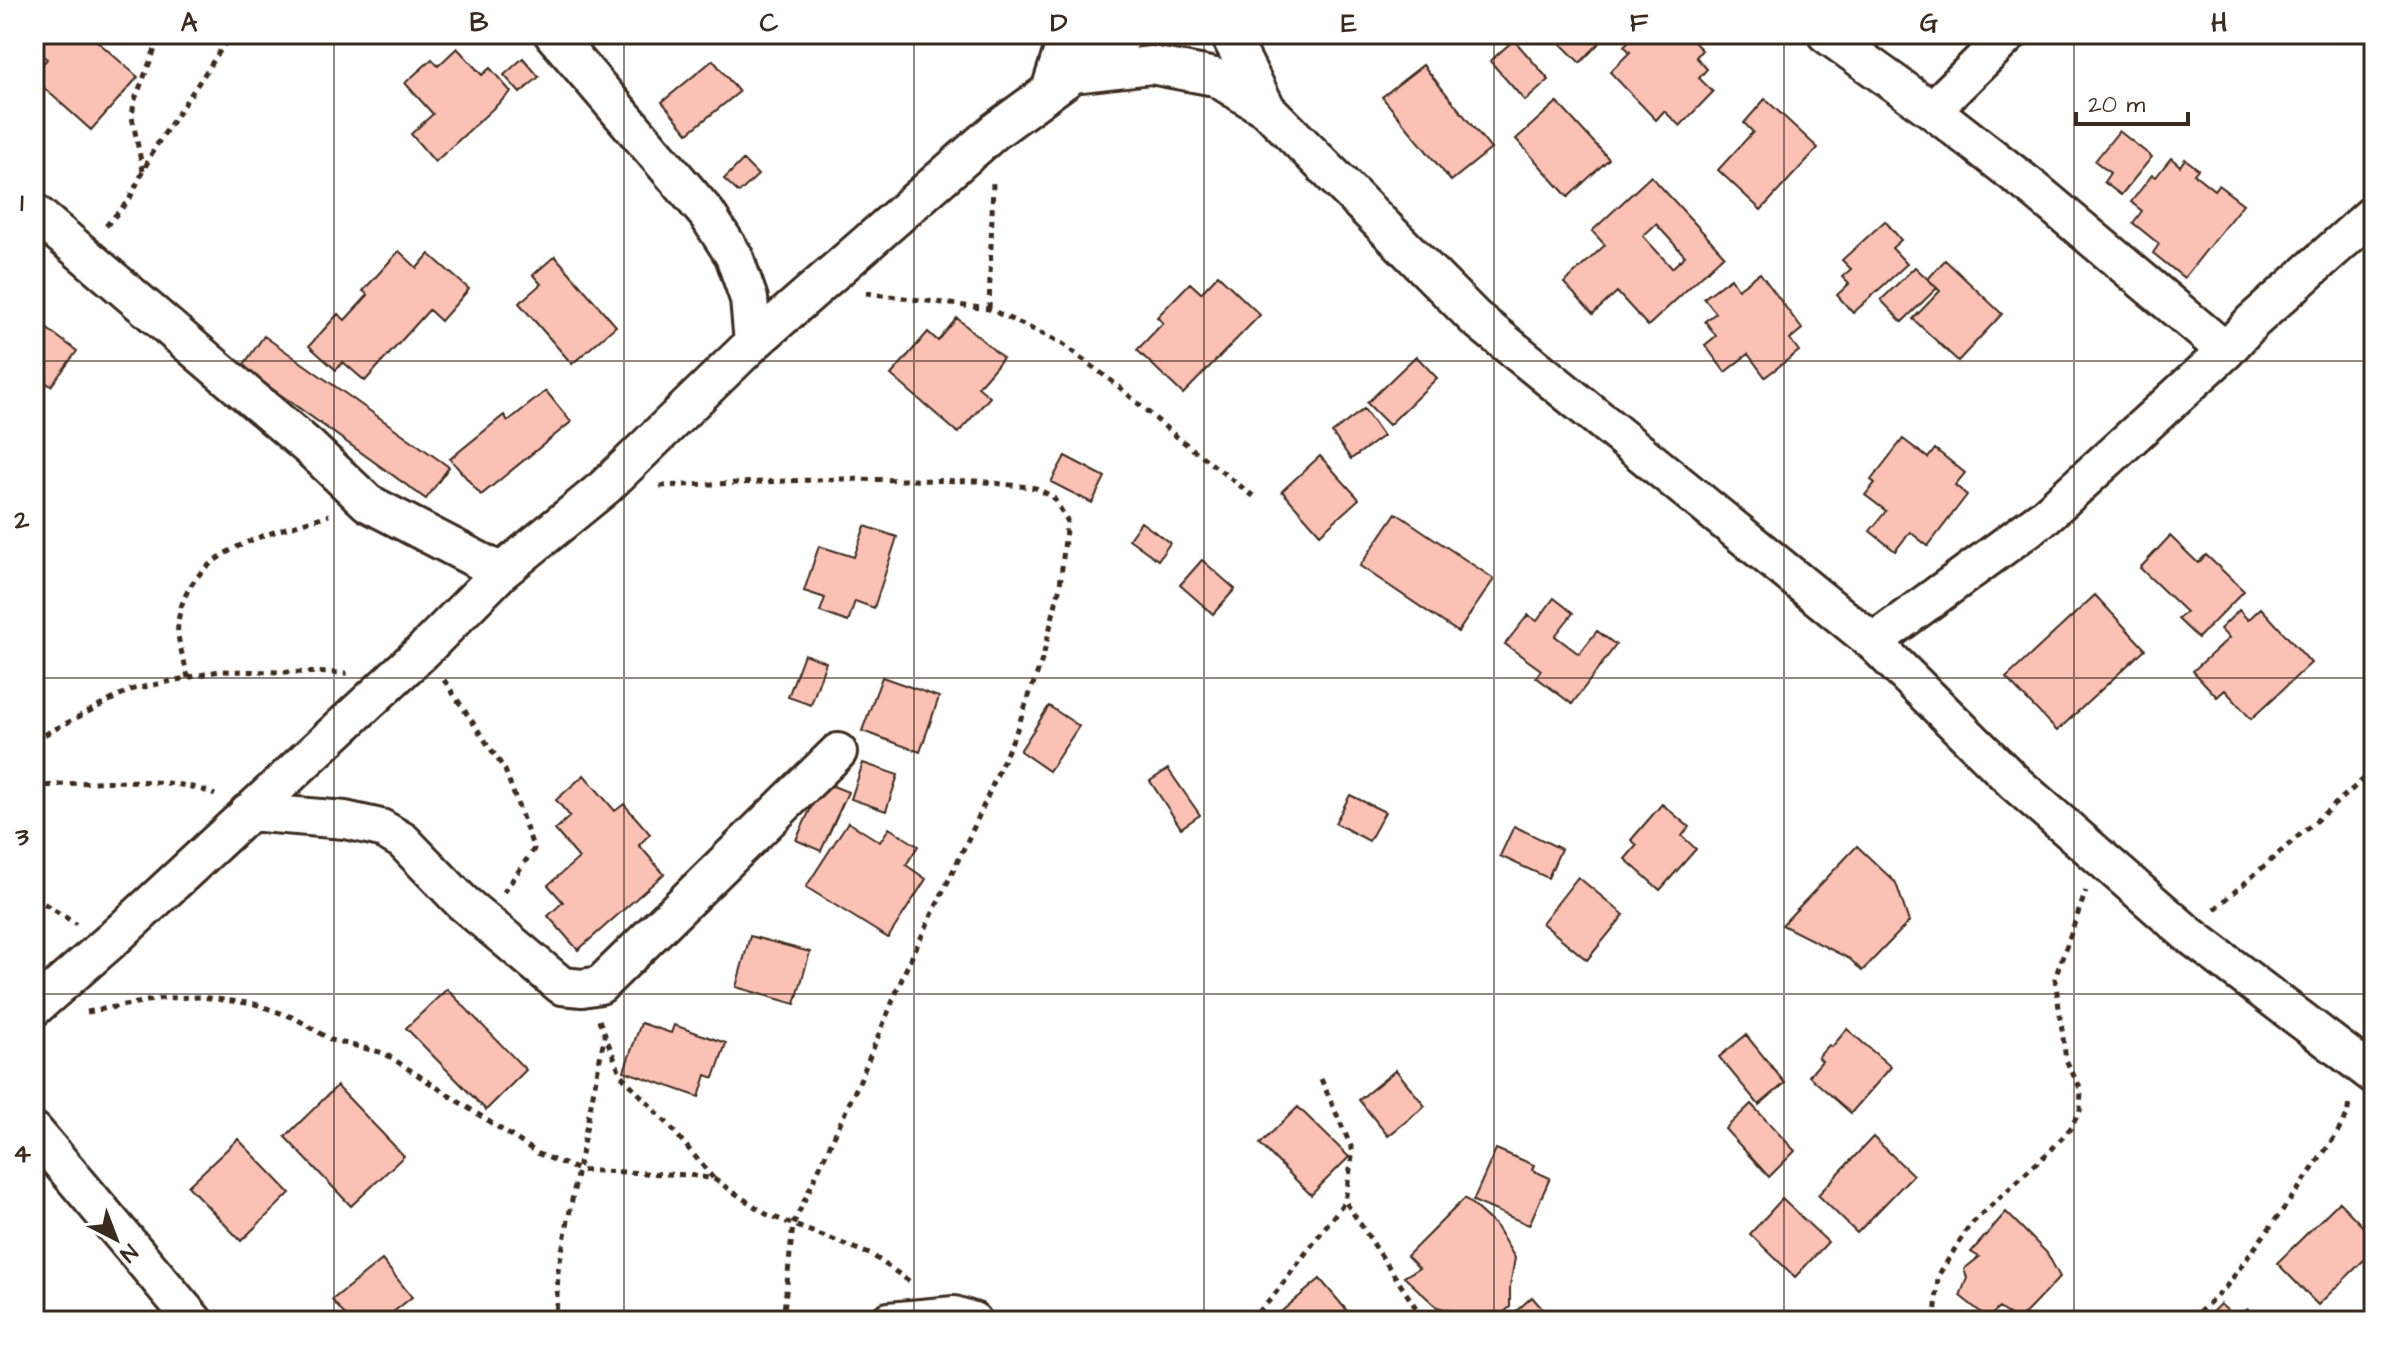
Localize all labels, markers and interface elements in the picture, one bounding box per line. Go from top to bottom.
text: A [181,5,198,41]
text: B [470,5,489,41]
text: C [760,5,779,41]
text: D [1051,5,1068,41]
text: E [1341,5,1357,41]
text: F [1630,5,1649,41]
text: G [1920,5,1938,41]
text: H [2211,5,2227,41]
scale bar [2076,76,2188,126]
text: 20 m [2088,88,2145,122]
text: 1 [20,185,24,221]
text: 2 [14,502,30,538]
text: 3 [14,819,29,855]
text: 4 [13,1136,31,1172]
north arrow [76,1199,156,1279]
text: N [113,1237,144,1269]

